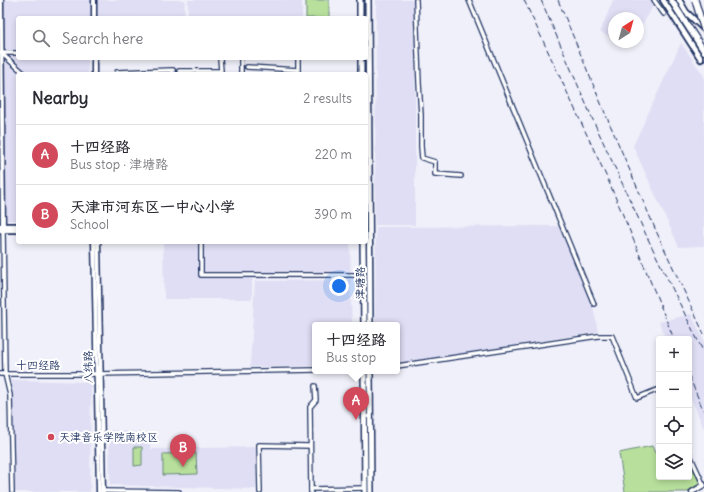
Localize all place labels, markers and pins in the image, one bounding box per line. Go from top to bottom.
pin: A [343,387,369,420]
place label: 天津音乐学院南校区 [59,430,158,444]
marker: 天津音乐学院南校区 [46,432,56,442]
pin: B [170,434,196,467]

